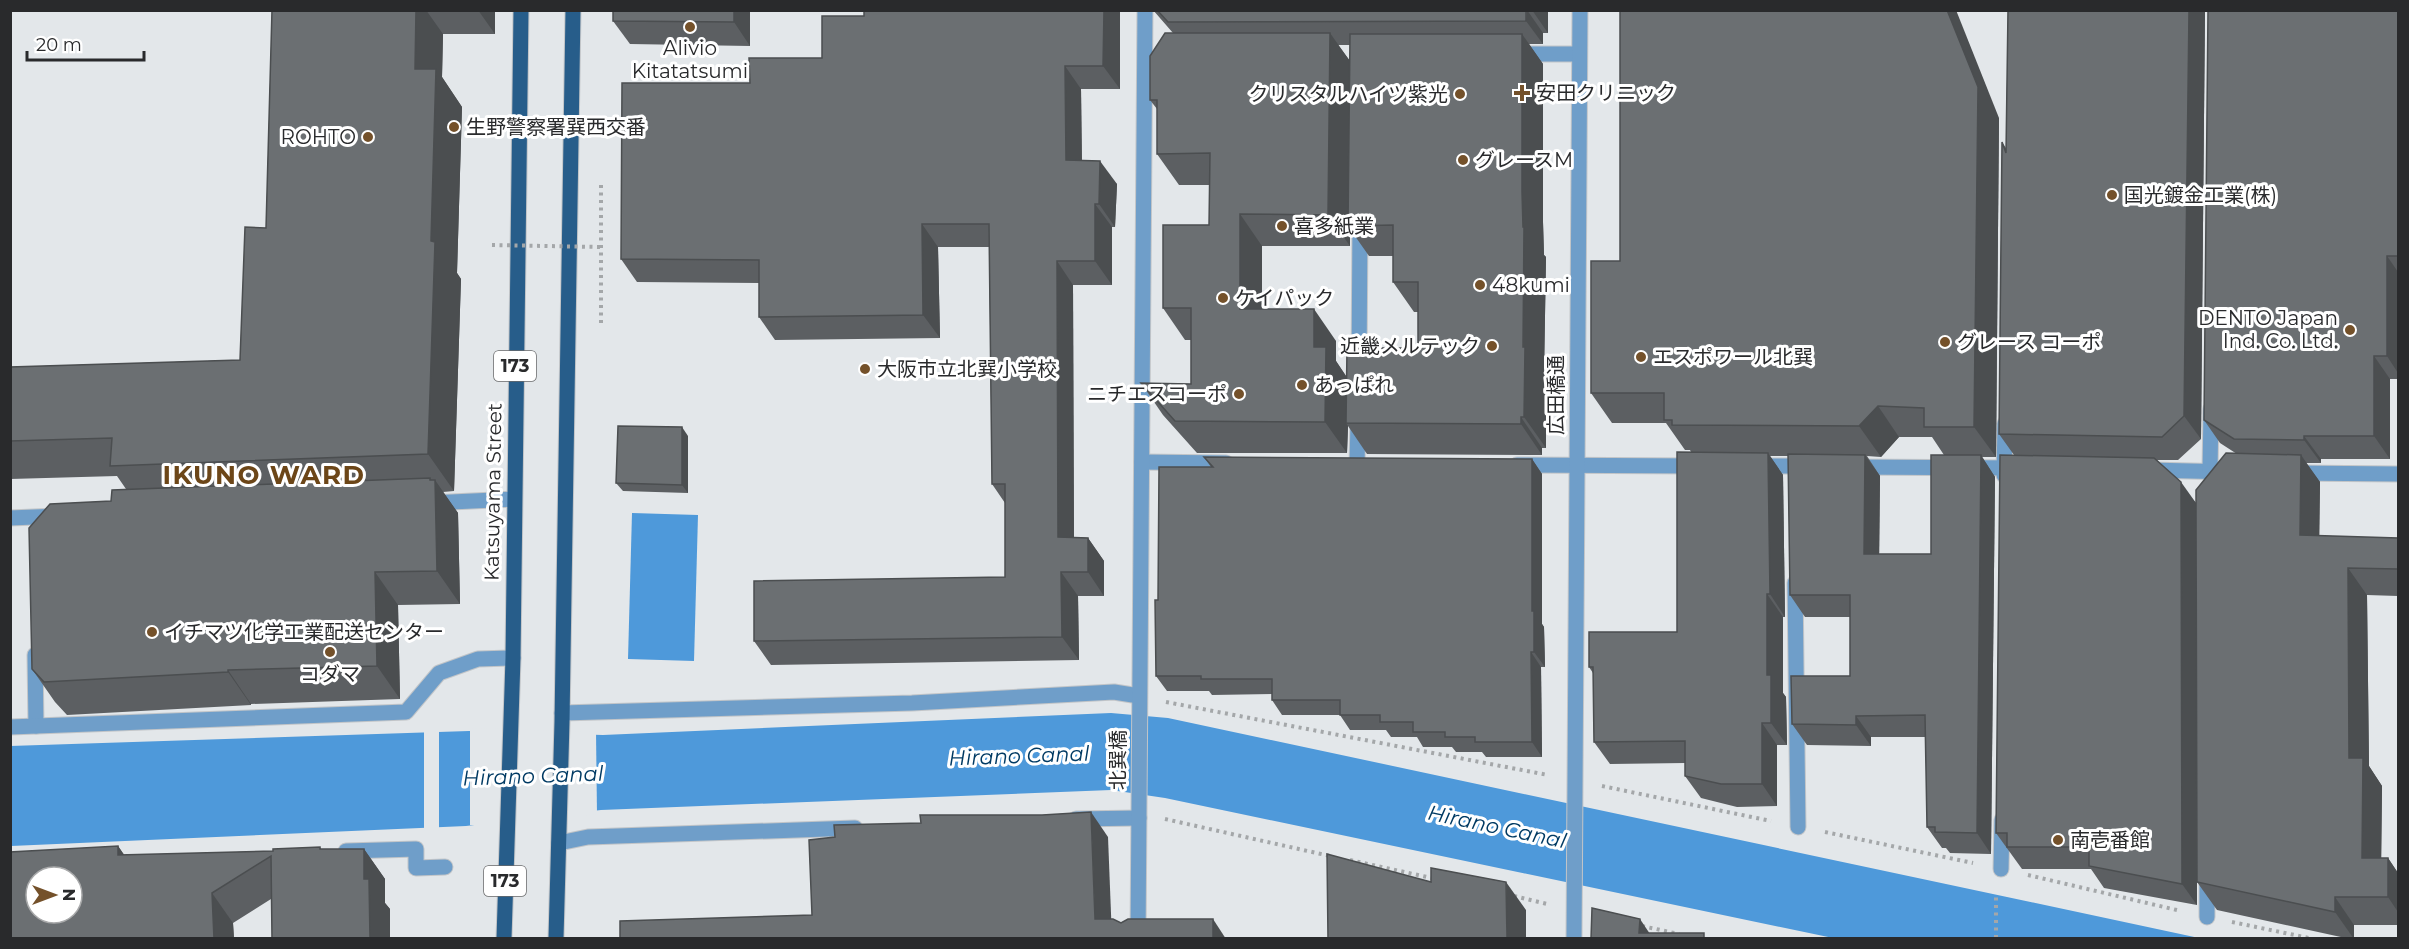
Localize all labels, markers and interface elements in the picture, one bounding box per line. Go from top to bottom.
marker: Alivio Kitatatsumi [683,20,697,34]
scale bar [27,24,144,62]
text: 20 m [36,34,82,56]
place label: Alivio Kitatatsumi [632,36,748,83]
place label: 安田クリニック [1536,81,1676,105]
place label: クリスタルハイツ紫光 [1248,82,1448,106]
marker: 安田クリニック [1513,84,1531,102]
marker: クリスタルハイツ紫光 [1453,87,1467,101]
place label: 生野警察署巽西交番 [466,115,646,139]
marker: 生野警察署巽西交番 [447,120,461,134]
place label: ROHTO [280,125,356,149]
marker: ROHTO [361,130,375,144]
place label: グレースM [1475,148,1573,172]
marker: グレースM [1456,153,1470,167]
place label: 国光鍍金工業(株) [2124,183,2277,207]
marker: 国光鍍金工業(株) [2105,188,2119,202]
place label: 喜多紙業 [1294,214,1374,238]
marker: 喜多紙業 [1275,219,1289,233]
place label: 48kumi [1492,273,1570,297]
marker: 48kumi [1473,278,1487,292]
place label: ケイパック [1235,286,1334,310]
marker: ケイパック [1216,291,1230,305]
place label: DENTO Japan Ind. Co. Ltd. [2198,306,2338,353]
marker: DENTO Japan Ind. Co. Ltd. [2343,323,2357,337]
place label: グレース コーポ [1957,330,2101,354]
place label: 近畿メルテック [1340,334,1480,358]
marker: グレース コーポ [1938,335,1952,349]
marker: 近畿メルテック [1485,339,1499,353]
place label: エスポワール北巽 [1653,345,1813,369]
marker: エスポワール北巽 [1634,350,1648,364]
road number: 173 [494,351,536,381]
street label: 広田橋通 [1544,355,1568,435]
place label: 大阪市立北巽小学校 [877,357,1057,381]
marker: 大阪市立北巽小学校 [858,362,872,376]
place label: あっぱれ [1314,373,1394,397]
marker: あっぱれ [1295,378,1309,392]
place label: ニチエスコーポ [1087,382,1227,406]
marker: ニチエスコーポ [1232,387,1246,401]
street label: Katsuyama Street [479,403,507,581]
district label: IKUNO WARD [162,459,366,491]
place label: イチマツ化学工業配送センター [164,620,444,644]
marker: イチマツ化学工業配送センター [145,625,159,639]
marker: コダマ [323,645,337,659]
place label: コダマ [300,662,360,686]
street label: 北巽橋 [1106,730,1130,790]
water label: Hirano Canal [948,741,1090,770]
water label: Hirano Canal [462,761,604,790]
water label: Hirano Canal [1426,800,1569,853]
place label: 南壱番館 [2070,828,2150,852]
marker: 南壱番館 [2051,833,2065,847]
north arrow [24,865,84,925]
road number: 173 [484,866,526,896]
text: N [59,889,78,901]

